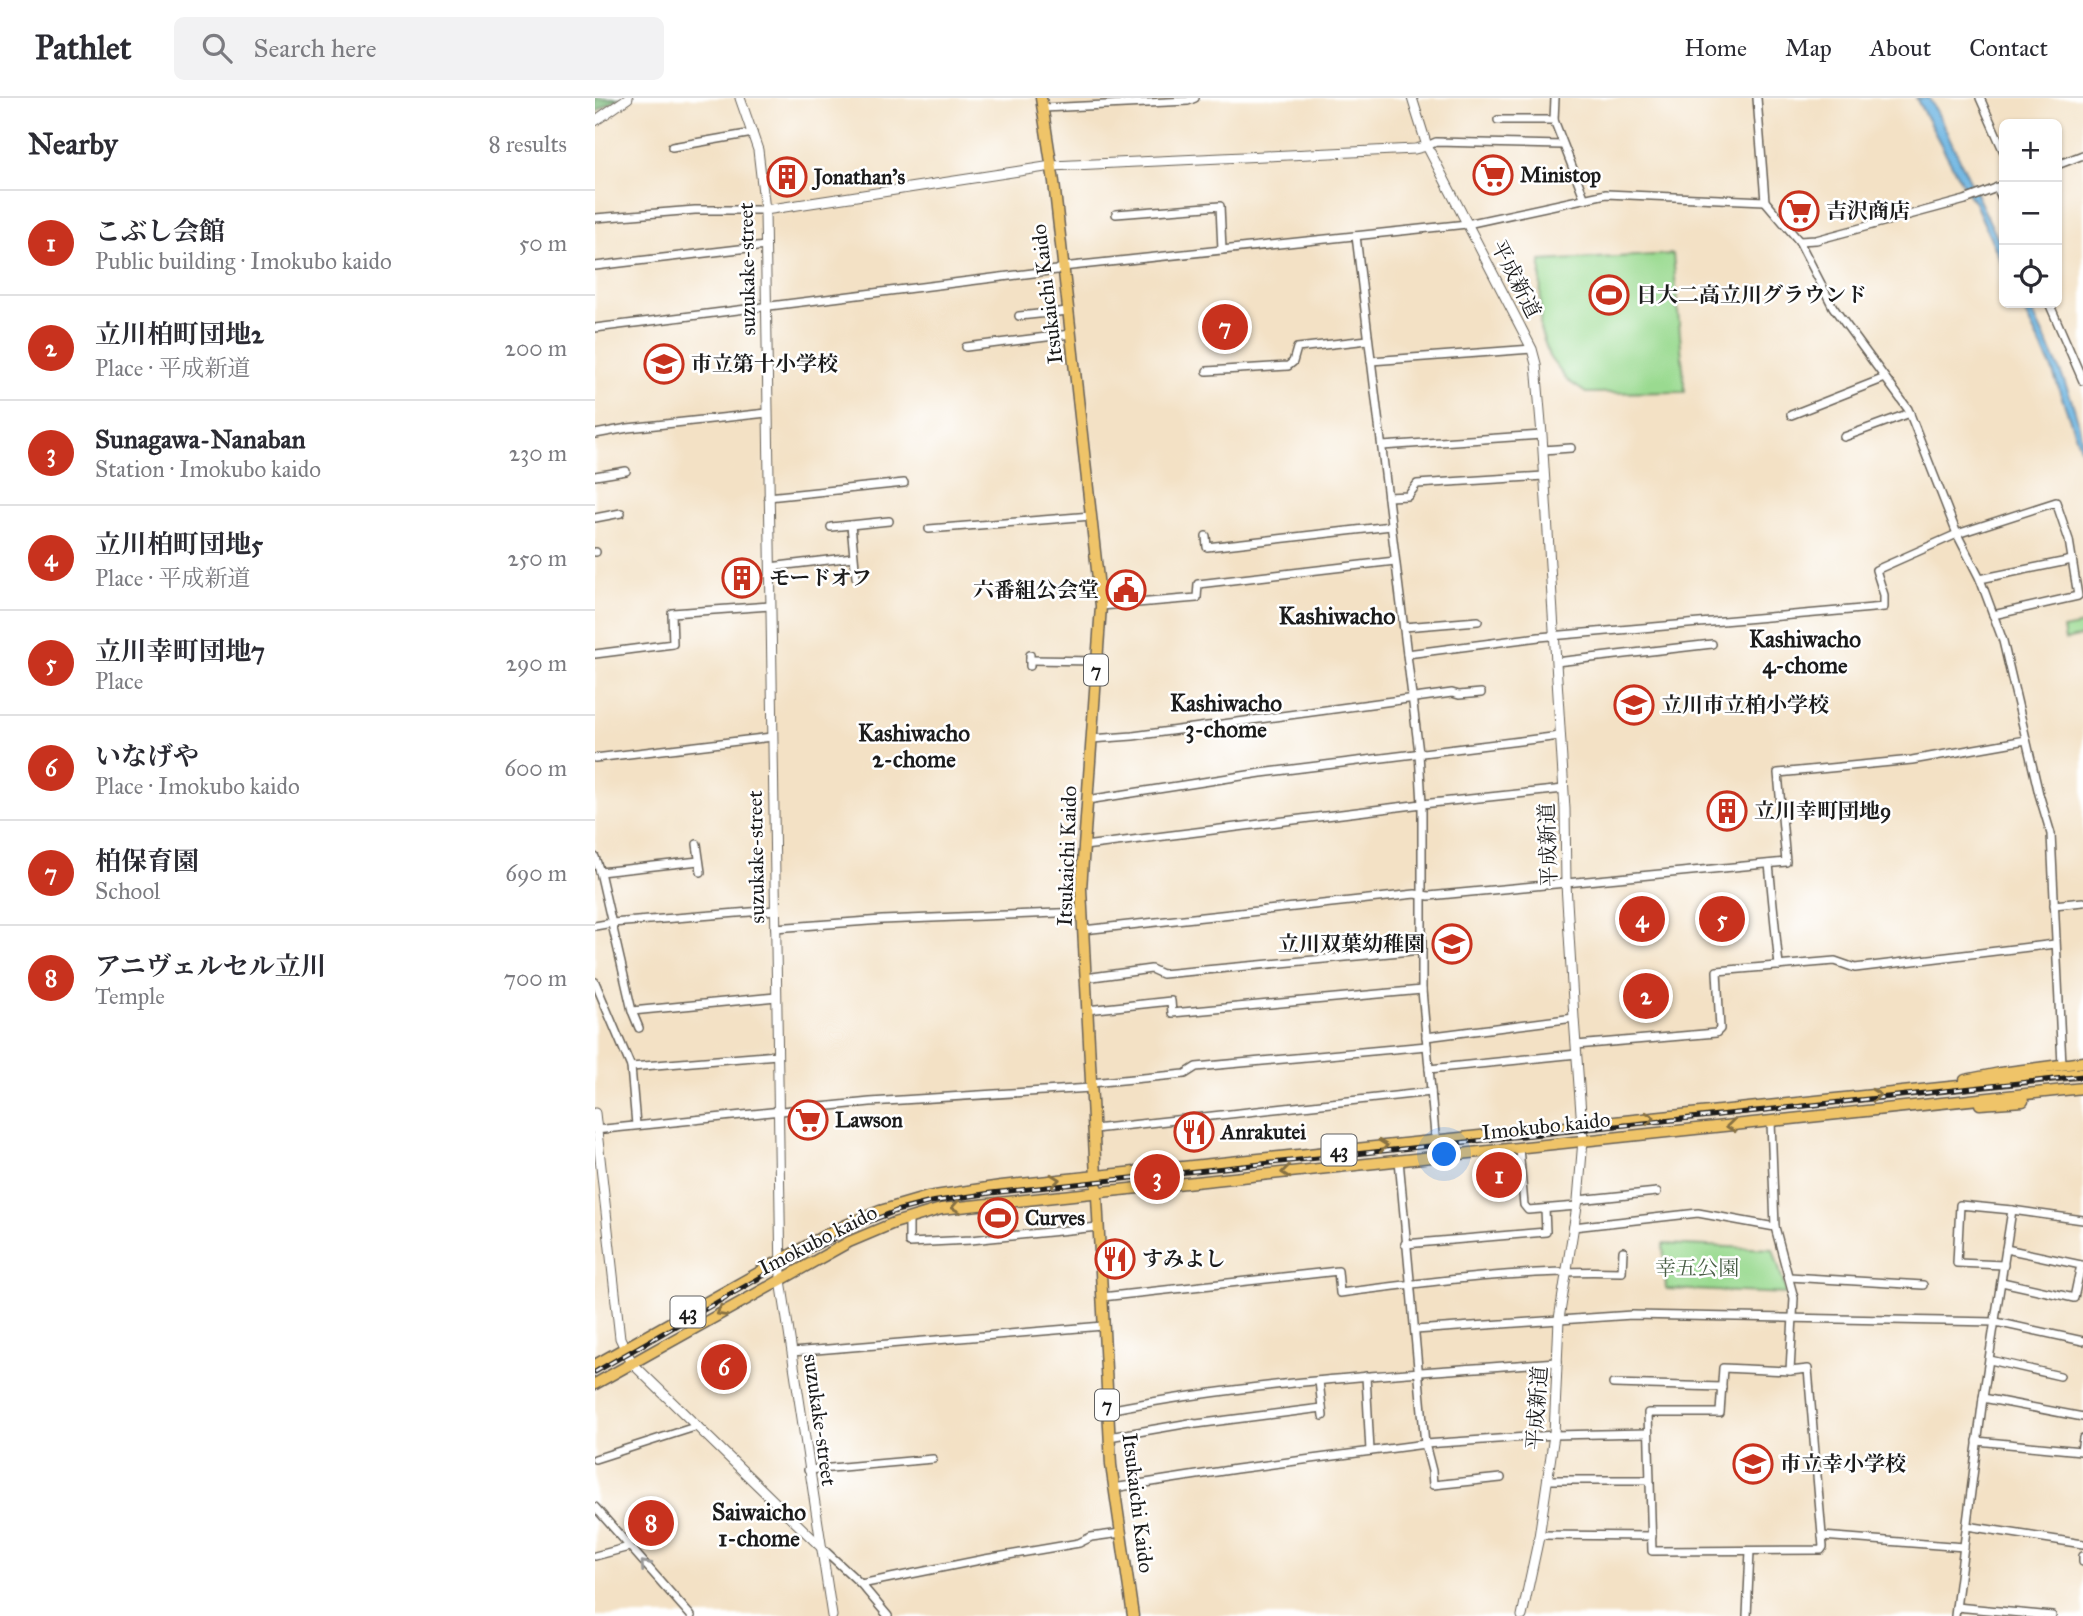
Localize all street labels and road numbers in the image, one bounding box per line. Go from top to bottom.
street label: suzukake-street [733,202,761,336]
street label: Itsukaichi Kaido [1025,222,1068,365]
street label: 平成新道 [1485,236,1547,322]
road number: 7 [1084,654,1108,685]
street label: Itsukaichi Kaido [1052,785,1082,927]
street label: suzukake-street [742,790,770,924]
street label: 平成新道 [1534,803,1562,887]
street label: Imokubo kaido [1480,1106,1612,1146]
road number: 43 [1321,1134,1357,1166]
street label: Imokubo kaido [755,1199,882,1281]
road number: 43 [671,1296,705,1328]
street label: suzukake-street [798,1352,842,1488]
street label: 平成新道 [1521,1365,1553,1451]
road number: 7 [1095,1390,1119,1420]
street label: Itsukaichi Kaido [1117,1432,1160,1575]

